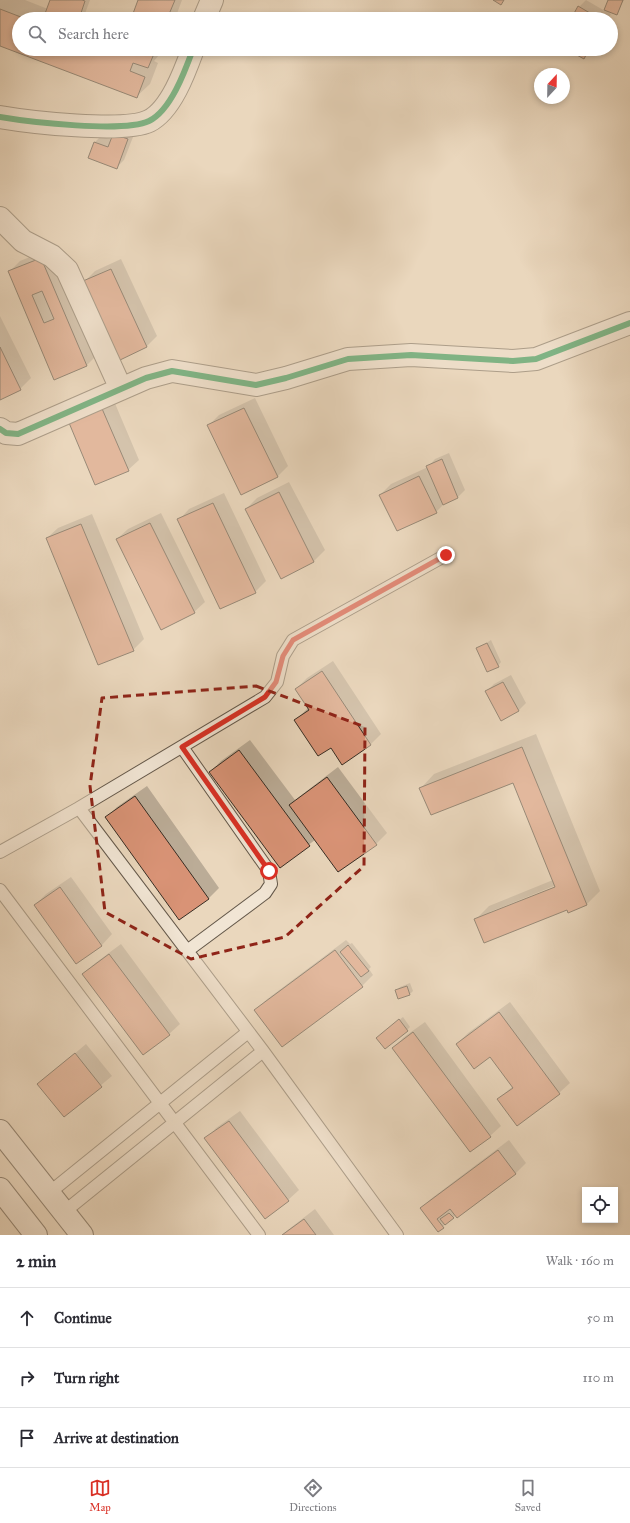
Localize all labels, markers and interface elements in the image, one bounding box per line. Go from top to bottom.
search box [12,12,618,56]
icon: search [26,23,48,45]
text: Search here [58,25,129,43]
north arrow [534,68,570,104]
route end [437,546,455,564]
route start [260,862,278,880]
map controls [582,1187,618,1223]
button: locate [582,1187,618,1223]
text: 2 min [16,1251,56,1272]
text: Walk · 160 m [546,1253,614,1269]
icon: ahead [16,1307,38,1329]
text: Continue [54,1309,112,1327]
text: 50 m [587,1310,614,1326]
icon: right [16,1367,38,1389]
text: Turn right [54,1369,119,1387]
text: 110 m [582,1370,614,1386]
icon: arrive [16,1427,38,1449]
text: Arrive at destination [54,1429,179,1447]
tab: Map [89,1477,111,1514]
tab: Directions [289,1477,337,1514]
tab: Saved [515,1477,541,1514]

